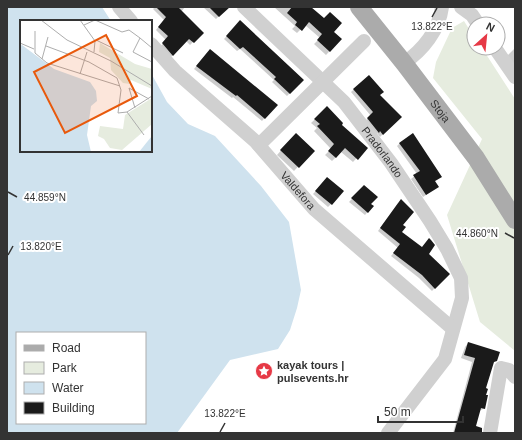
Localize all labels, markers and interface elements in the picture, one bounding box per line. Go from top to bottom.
north arrow [466,16,506,56]
inset map [20,20,152,152]
text: N [484,20,497,34]
text: 13.822°E [411,21,453,32]
street label: Stoja [428,97,453,125]
street label: Pradorlando [359,125,405,180]
street label: Valdefora [278,169,318,213]
text: 44.859°N [24,192,66,203]
text: 44.860°N [456,228,498,239]
text: 13.820°E [20,241,62,252]
legend [16,332,146,424]
text: Road [52,341,81,355]
place label: kayak tours | pulsevents.hr [277,359,349,384]
text: Park [52,361,78,375]
place icon: kayak tours | pulsevents.hr [254,361,274,381]
text: Water [52,381,84,395]
scale bar [378,398,463,424]
text: Building [52,401,95,415]
text: 50 m [384,405,411,419]
text: 13.822°E [204,408,246,419]

